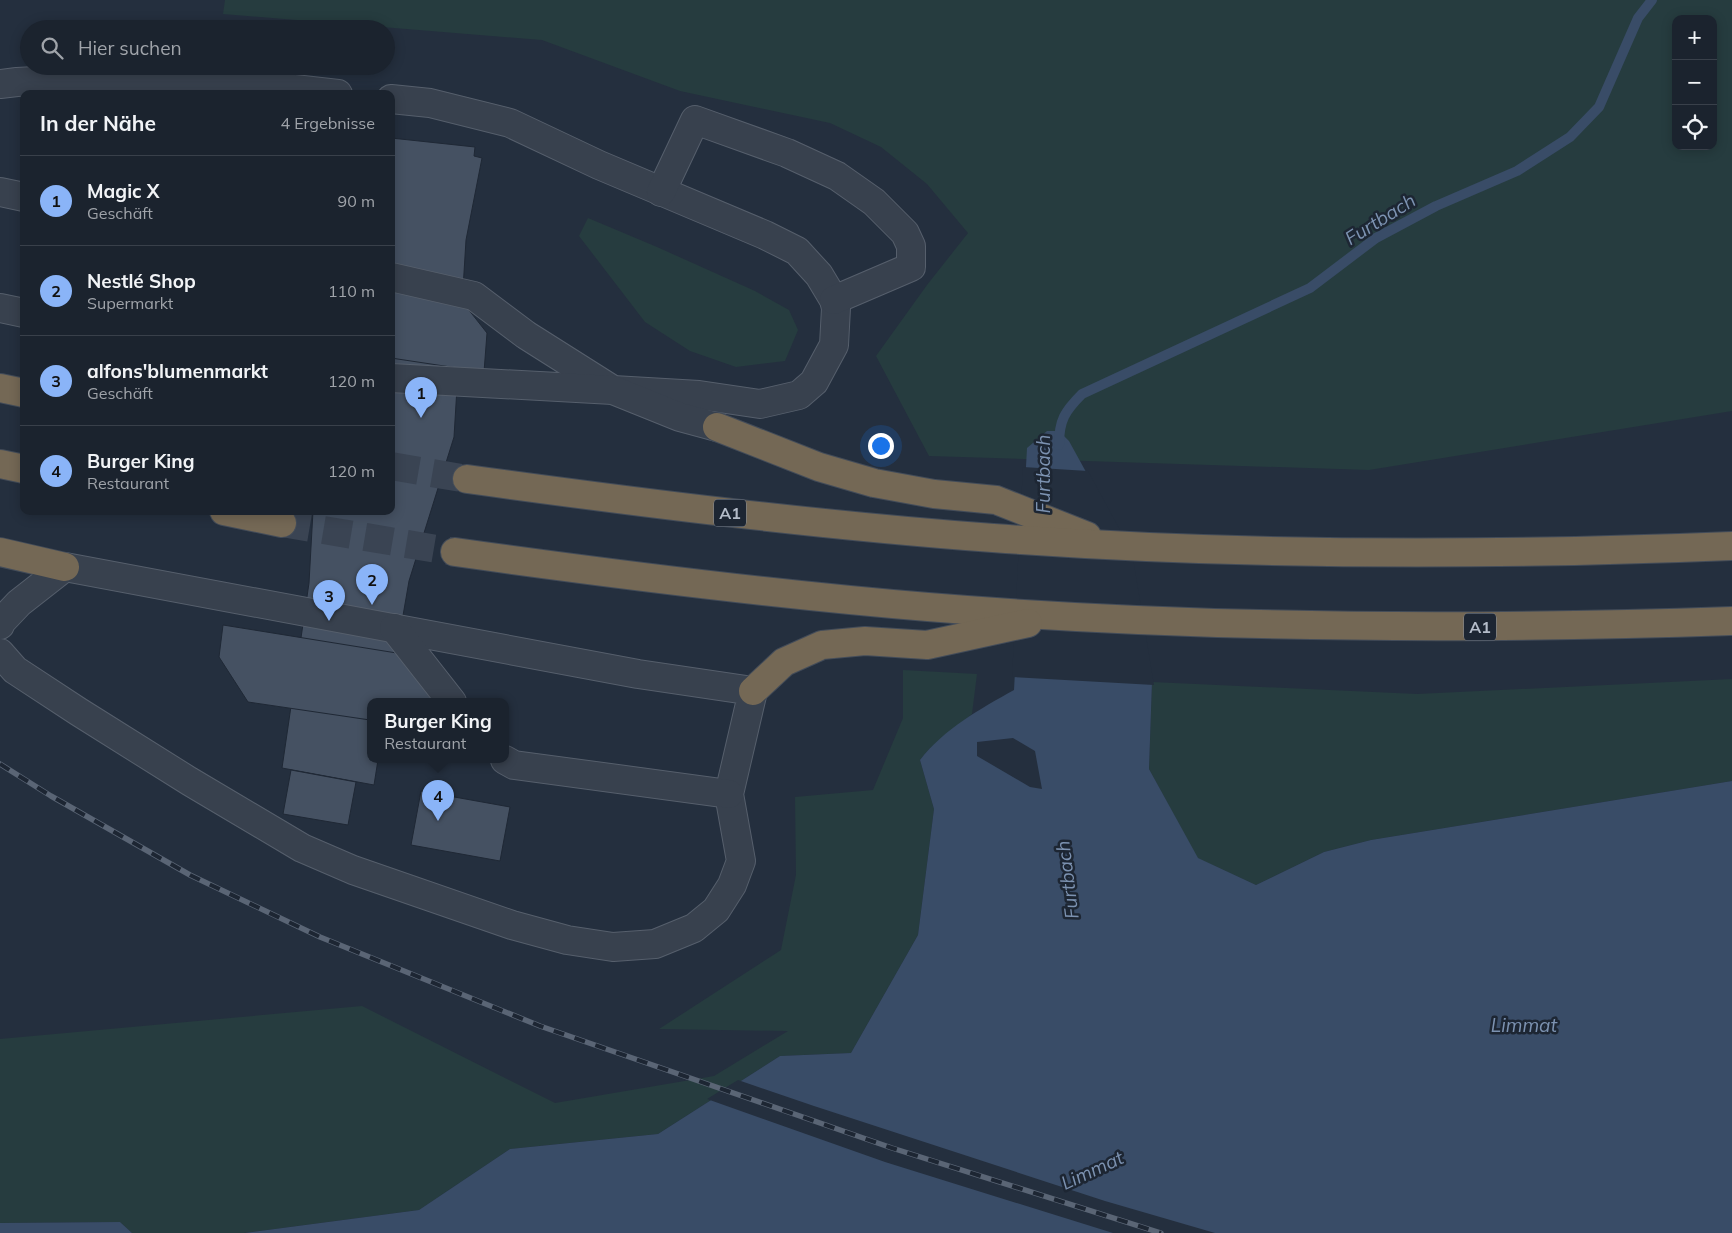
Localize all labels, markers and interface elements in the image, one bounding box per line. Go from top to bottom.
map controls [1672,15,1717,150]
button: + [1672,15,1717,60]
search box [20,20,395,75]
icon: search [38,34,66,62]
text: Hier suchen [78,36,182,60]
button: − [1672,60,1717,105]
button: locate [1672,105,1717,150]
text: In der Nähe [40,110,156,136]
text: 4 Ergebnisse [280,113,375,133]
text: Magic X [87,179,160,203]
water label: Furtbach [1340,188,1420,250]
text: 1 [51,191,61,211]
text: 90 m [338,191,375,211]
text: Geschäft [87,203,153,223]
text: Nestlé Shop [87,269,196,293]
text: 2 [51,281,61,301]
text: 110 m [328,281,375,301]
text: Supermarkt [87,293,173,313]
text: alfons'blumenmarkt [87,359,268,383]
text: 3 [51,371,61,391]
text: 120 m [328,371,375,391]
pin: 1 [405,377,437,418]
text: Geschäft [87,383,153,403]
your location [868,433,894,459]
water label: Furtbach [1031,435,1055,513]
text: Burger King [87,449,195,473]
text: 4 [51,461,61,481]
text: 120 m [328,461,375,481]
text: Restaurant [87,473,169,493]
road number: A1 [714,499,746,526]
pin: 2 [356,564,388,605]
pin: 3 [313,580,345,621]
road number: A1 [1464,614,1496,640]
popup [367,698,509,763]
text: Burger King [384,709,492,733]
text: Restaurant [384,733,466,753]
pin: 4 [422,780,454,821]
water label: Furtbach [1050,839,1084,921]
water label: Limmat [1491,1013,1558,1037]
water label: Limmat [1057,1145,1128,1195]

